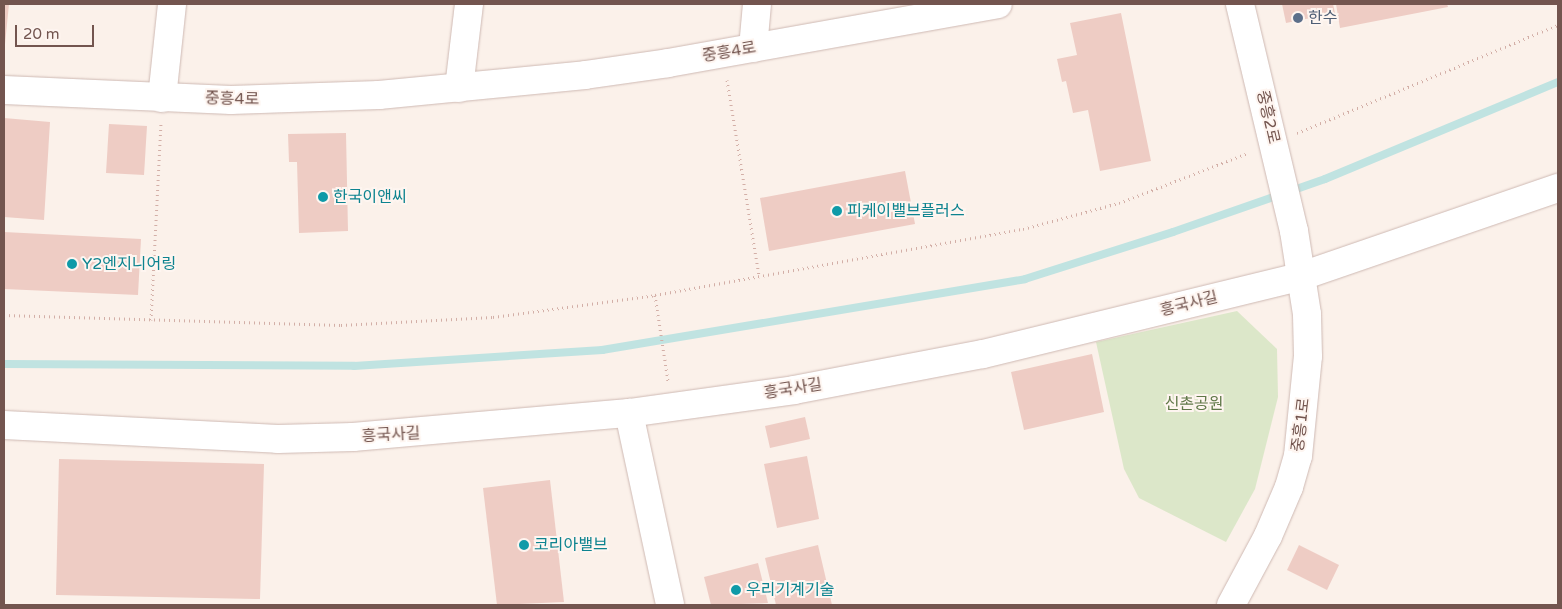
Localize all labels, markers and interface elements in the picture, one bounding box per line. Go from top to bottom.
place label: 한수 [1308,8,1337,28]
marker: 한수 [1292,12,1304,24]
scale bar [18,15,96,47]
text: 20 m [23,25,60,43]
street label: 중흥4로 [701,38,757,66]
street label: 중흥2로 [1253,88,1283,146]
street label: 중흥4로 [205,89,259,109]
place label: 한국이앤씨 [333,187,407,207]
marker: 한국이앤씨 [317,191,329,203]
place label: 피케이밸브플러스 [847,201,965,221]
marker: 피케이밸브플러스 [831,205,843,217]
place label: Y2엔지니어링 [82,254,176,274]
marker: Y2엔지니어링 [66,258,78,270]
street label: 흥국사길 [1158,288,1220,320]
street label: 흥국사길 [762,375,824,403]
park label: 신촌공원 [1165,394,1223,414]
street label: 중흥1로 [1288,397,1314,453]
street label: 흥국사길 [361,424,421,446]
place label: 코리아밸브 [534,535,608,555]
marker: 코리아밸브 [518,539,530,551]
place label: 우리기계기술 [746,580,834,600]
marker: 우리기계기술 [730,584,742,596]

